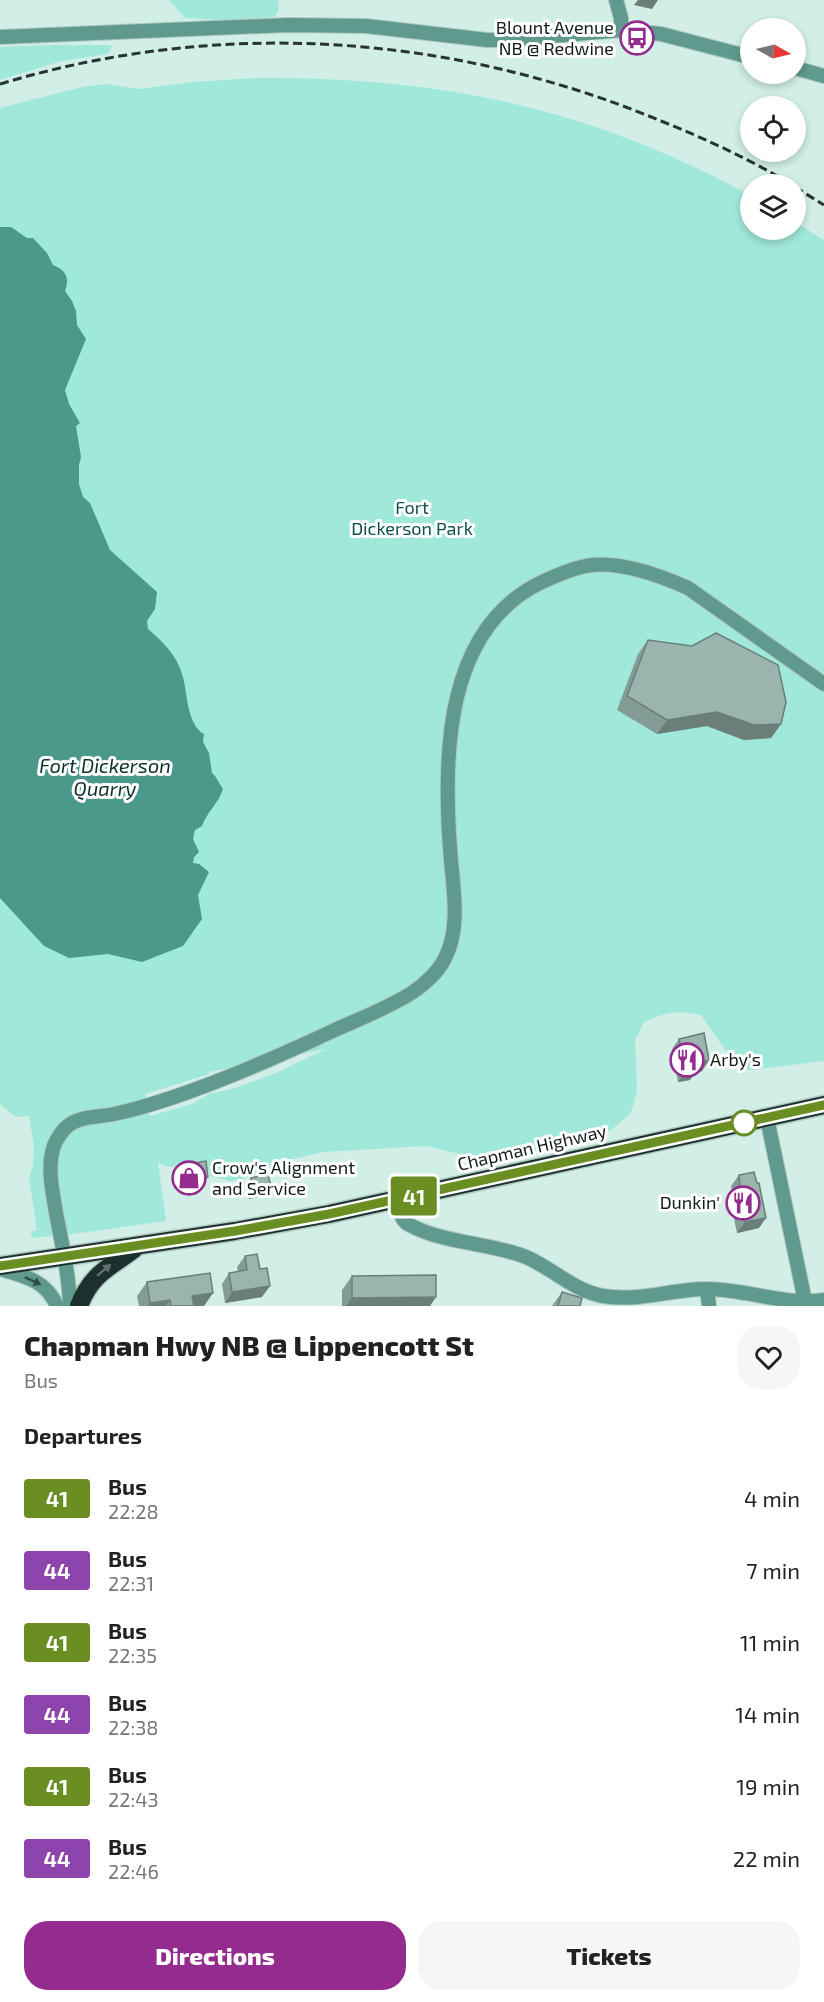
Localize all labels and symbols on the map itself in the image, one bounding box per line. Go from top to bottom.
place label: Blount Avenue NB @ Redwine [496,16,614,59]
north arrow [740,18,806,84]
bus stop icon: Blount Avenue NB @ Redwine [619,20,655,56]
park label: Fort Dickerson Park [351,496,473,539]
water label: Fort Dickerson Quarry [39,753,171,801]
restaurant icon: Arby's [669,1042,705,1078]
place label: Arby's [710,1048,761,1070]
unlabelled marker [731,1110,757,1136]
street label: Chapman Highway [455,1119,609,1175]
place label: Crow's Alignment and Service [212,1156,355,1199]
shop icon: Crow's Alignment and Service [171,1160,207,1196]
line badge: 41 [387,1176,441,1216]
restaurant icon: Dunkin' [725,1185,761,1221]
place label: Dunkin' [660,1191,720,1213]
one-way arrow [96,1264,111,1277]
one-way arrow [25,1276,42,1285]

